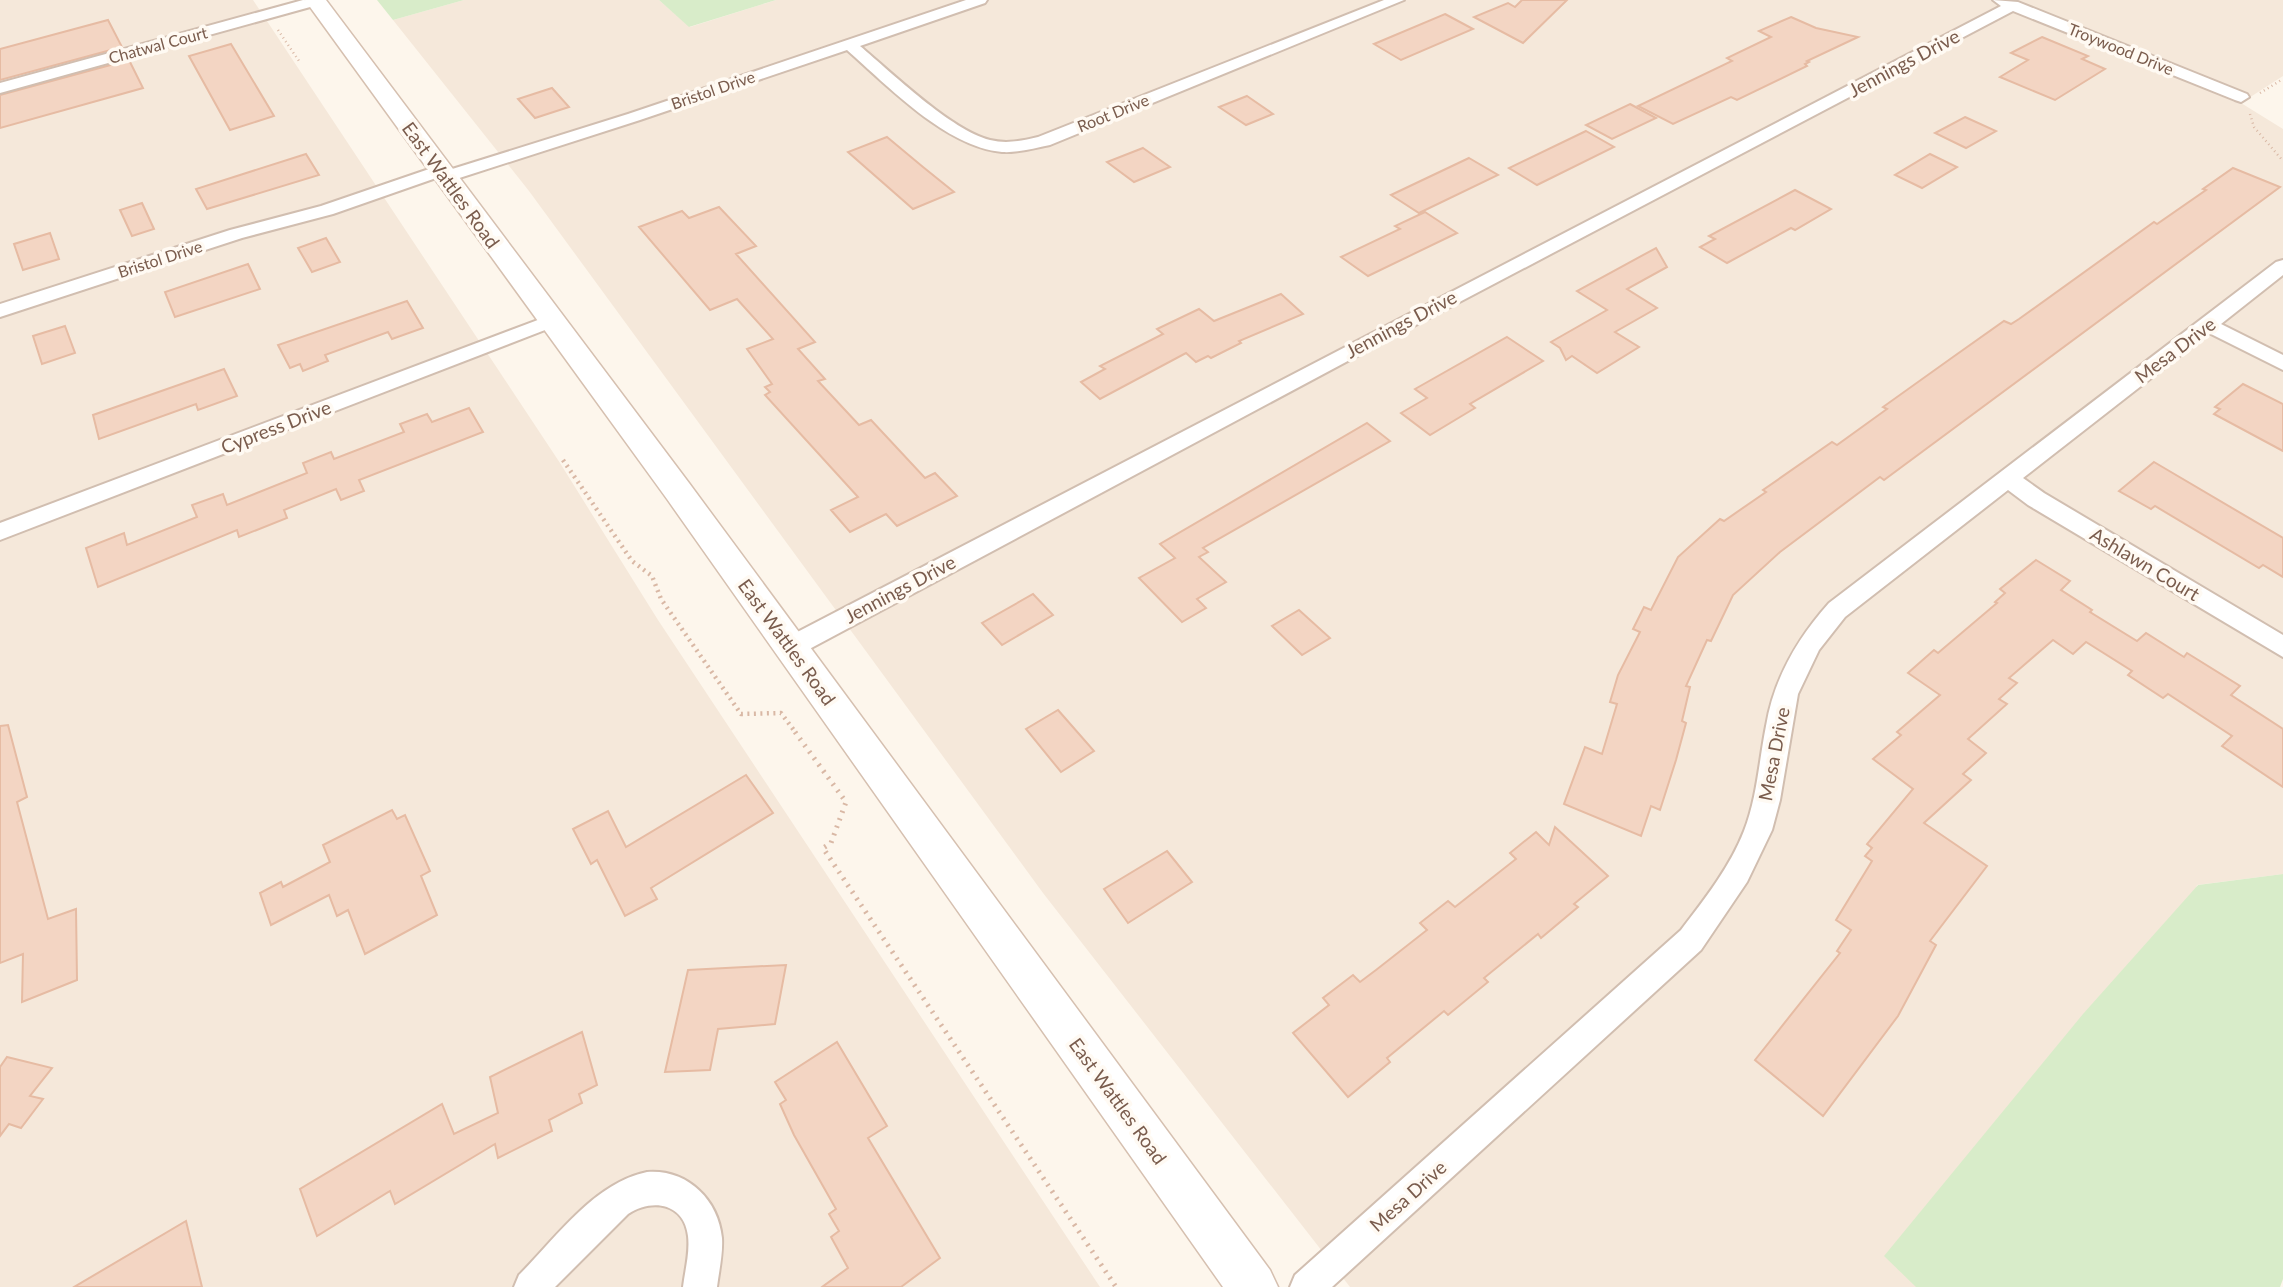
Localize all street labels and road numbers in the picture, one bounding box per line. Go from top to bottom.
street label: Troywood Drive [2066,19,2177,78]
street label: Chatwal Court [106,22,210,67]
street label: Jennings Drive [1844,24,1963,101]
street label: Bristol Drive [668,66,757,113]
street label: Root Drive [1074,90,1151,135]
street label: East Wattles Road [398,117,505,252]
street label: Bristol Drive [115,236,204,281]
street label: Jennings Drive [1341,285,1460,362]
street label: Mesa Drive [2130,312,2220,387]
street label: Cypress Drive [218,395,334,458]
street label: Ashlawn Court [2086,522,2204,605]
street label: Jennings Drive [840,550,959,627]
street label: East Wattles Road [734,574,841,709]
street label: Mesa Drive [1753,705,1794,803]
street label: East Wattles Road [1065,1033,1172,1168]
street label: Mesa Drive [1365,1155,1451,1236]

